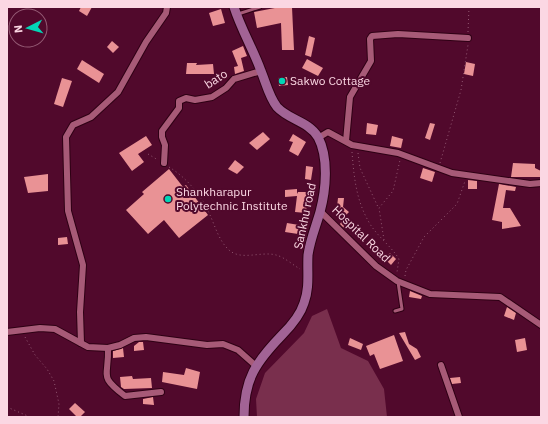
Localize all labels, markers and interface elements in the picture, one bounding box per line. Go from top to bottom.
north arrow [8,8,48,48]
text: N [11,24,25,34]
street label: bato [201,66,230,91]
place label: Sakwo Cottage [290,73,371,88]
marker: Sakwo Cottage [277,76,287,86]
street label: Sankhu road [290,181,319,250]
place label: Shankharapur Polytechnic Institute [176,184,288,213]
marker: Shankharapur Polytechnic Institute [163,194,173,204]
street label: Hospital Road [329,202,394,265]

